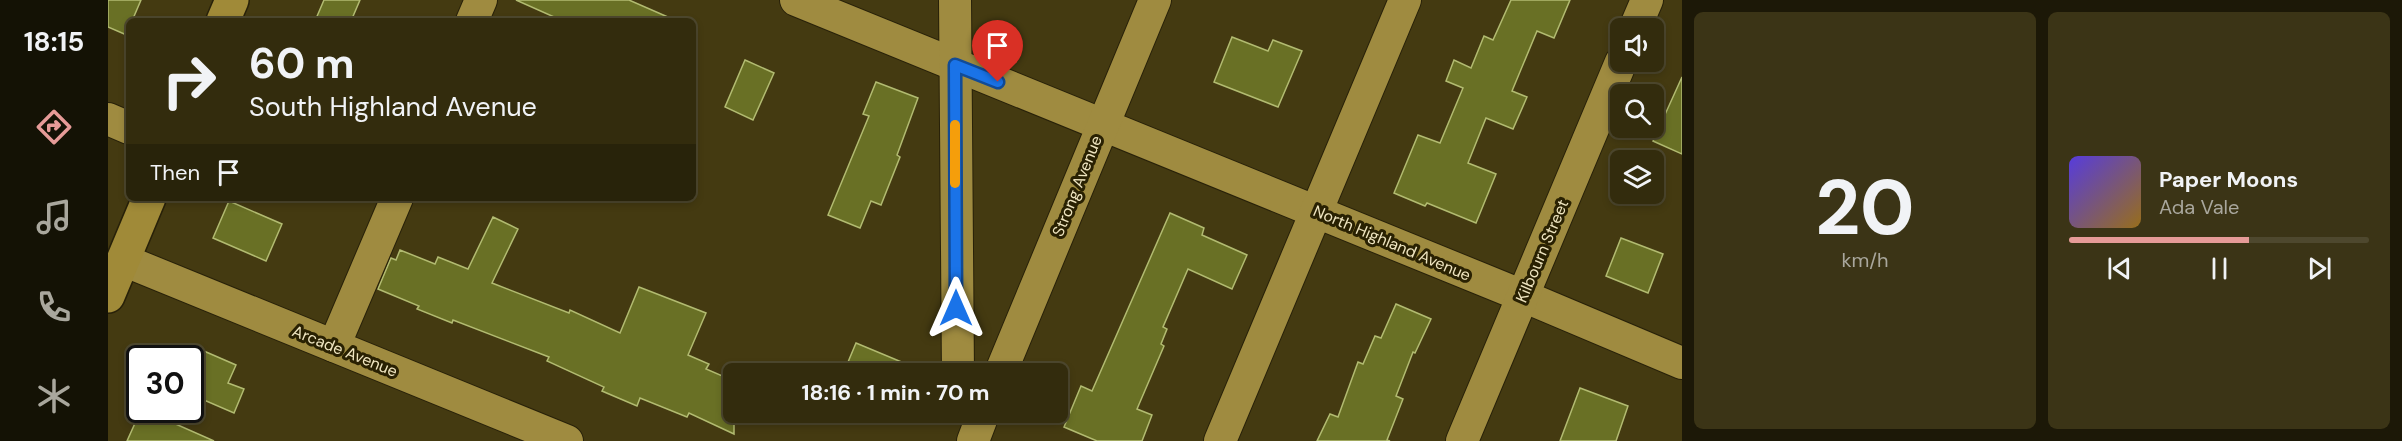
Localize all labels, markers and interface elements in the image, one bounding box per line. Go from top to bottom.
map controls [1610,18,1664,204]
button: sound [1610,18,1664,72]
pin [972,20,1023,82]
text: 18:15 [24,24,84,59]
icon: arrive [981,29,1014,62]
text: 60 m [249,36,355,91]
icon: right [150,42,228,120]
button: search [1610,84,1664,138]
text: South Highland Avenue [249,89,537,124]
icon: directions [33,106,75,148]
street label: Strong Avenue [1047,132,1107,240]
button: layers [1610,150,1664,204]
icon: arrive [212,156,245,189]
text: 20 [1815,157,1915,258]
text: Then [150,158,200,187]
text: Paper Moons [2159,165,2298,194]
text: Ada Vale [2159,194,2239,220]
icon: music [33,196,75,238]
street label: Kilbourn Street [1511,196,1573,306]
street label: North Highland Avenue [1310,200,1474,286]
text: km/h [1841,247,1889,273]
icon: previous [2103,252,2136,285]
icon: pause [2203,252,2236,285]
icon: next [2303,252,2336,285]
position arrow [924,276,988,340]
icon: phone [33,286,75,328]
street label: Arcade Avenue [289,320,401,382]
speed limit sign: 30 [126,345,204,423]
icon: climate [33,375,75,417]
text: 18:16 · 1 min · 70 m [802,378,989,407]

